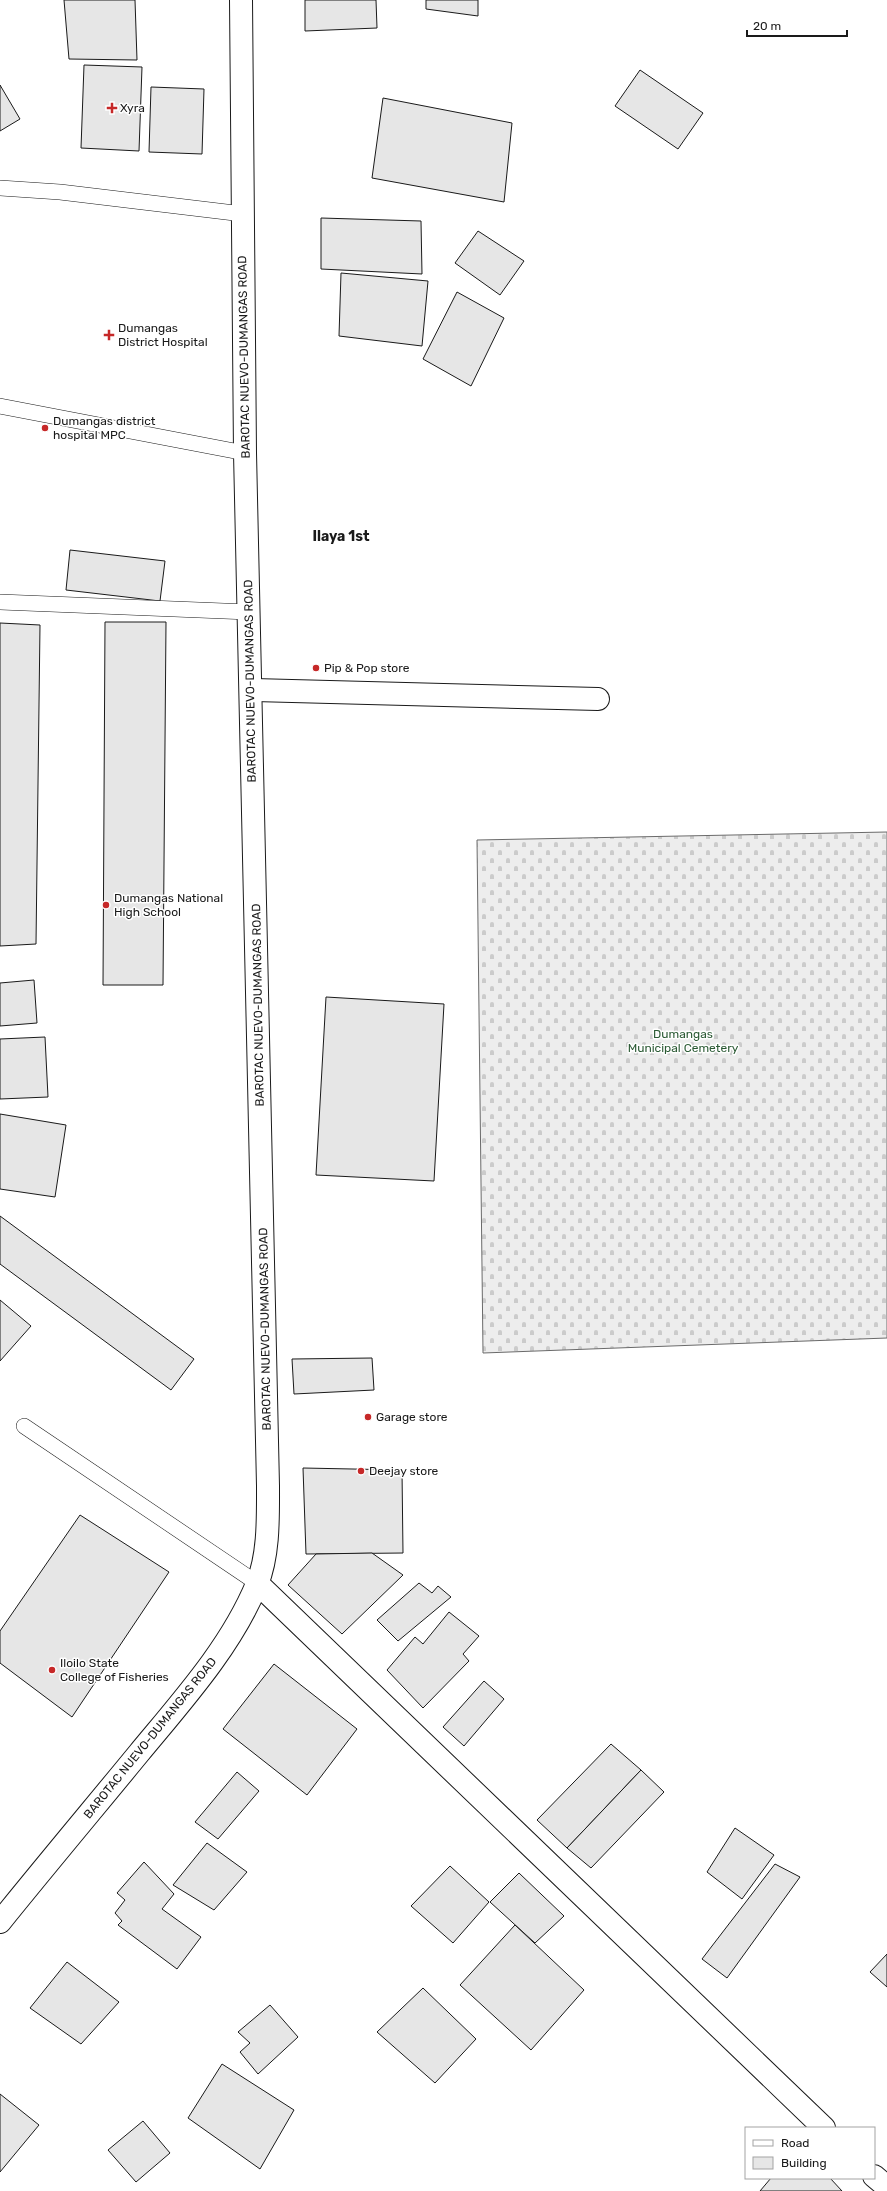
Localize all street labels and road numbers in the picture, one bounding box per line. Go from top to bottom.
street label: BAROTAC NUEVO-DUMANGAS ROAD [235,255,253,459]
street label: BAROTAC NUEVO-DUMANGAS ROAD [241,579,259,783]
street label: BAROTAC NUEVO-DUMANGAS ROAD [249,903,267,1107]
street label: BAROTAC NUEVO-DUMANGAS ROAD [256,1227,274,1431]
street label: BAROTAC NUEVO-DUMANGAS ROAD [81,1655,219,1821]

